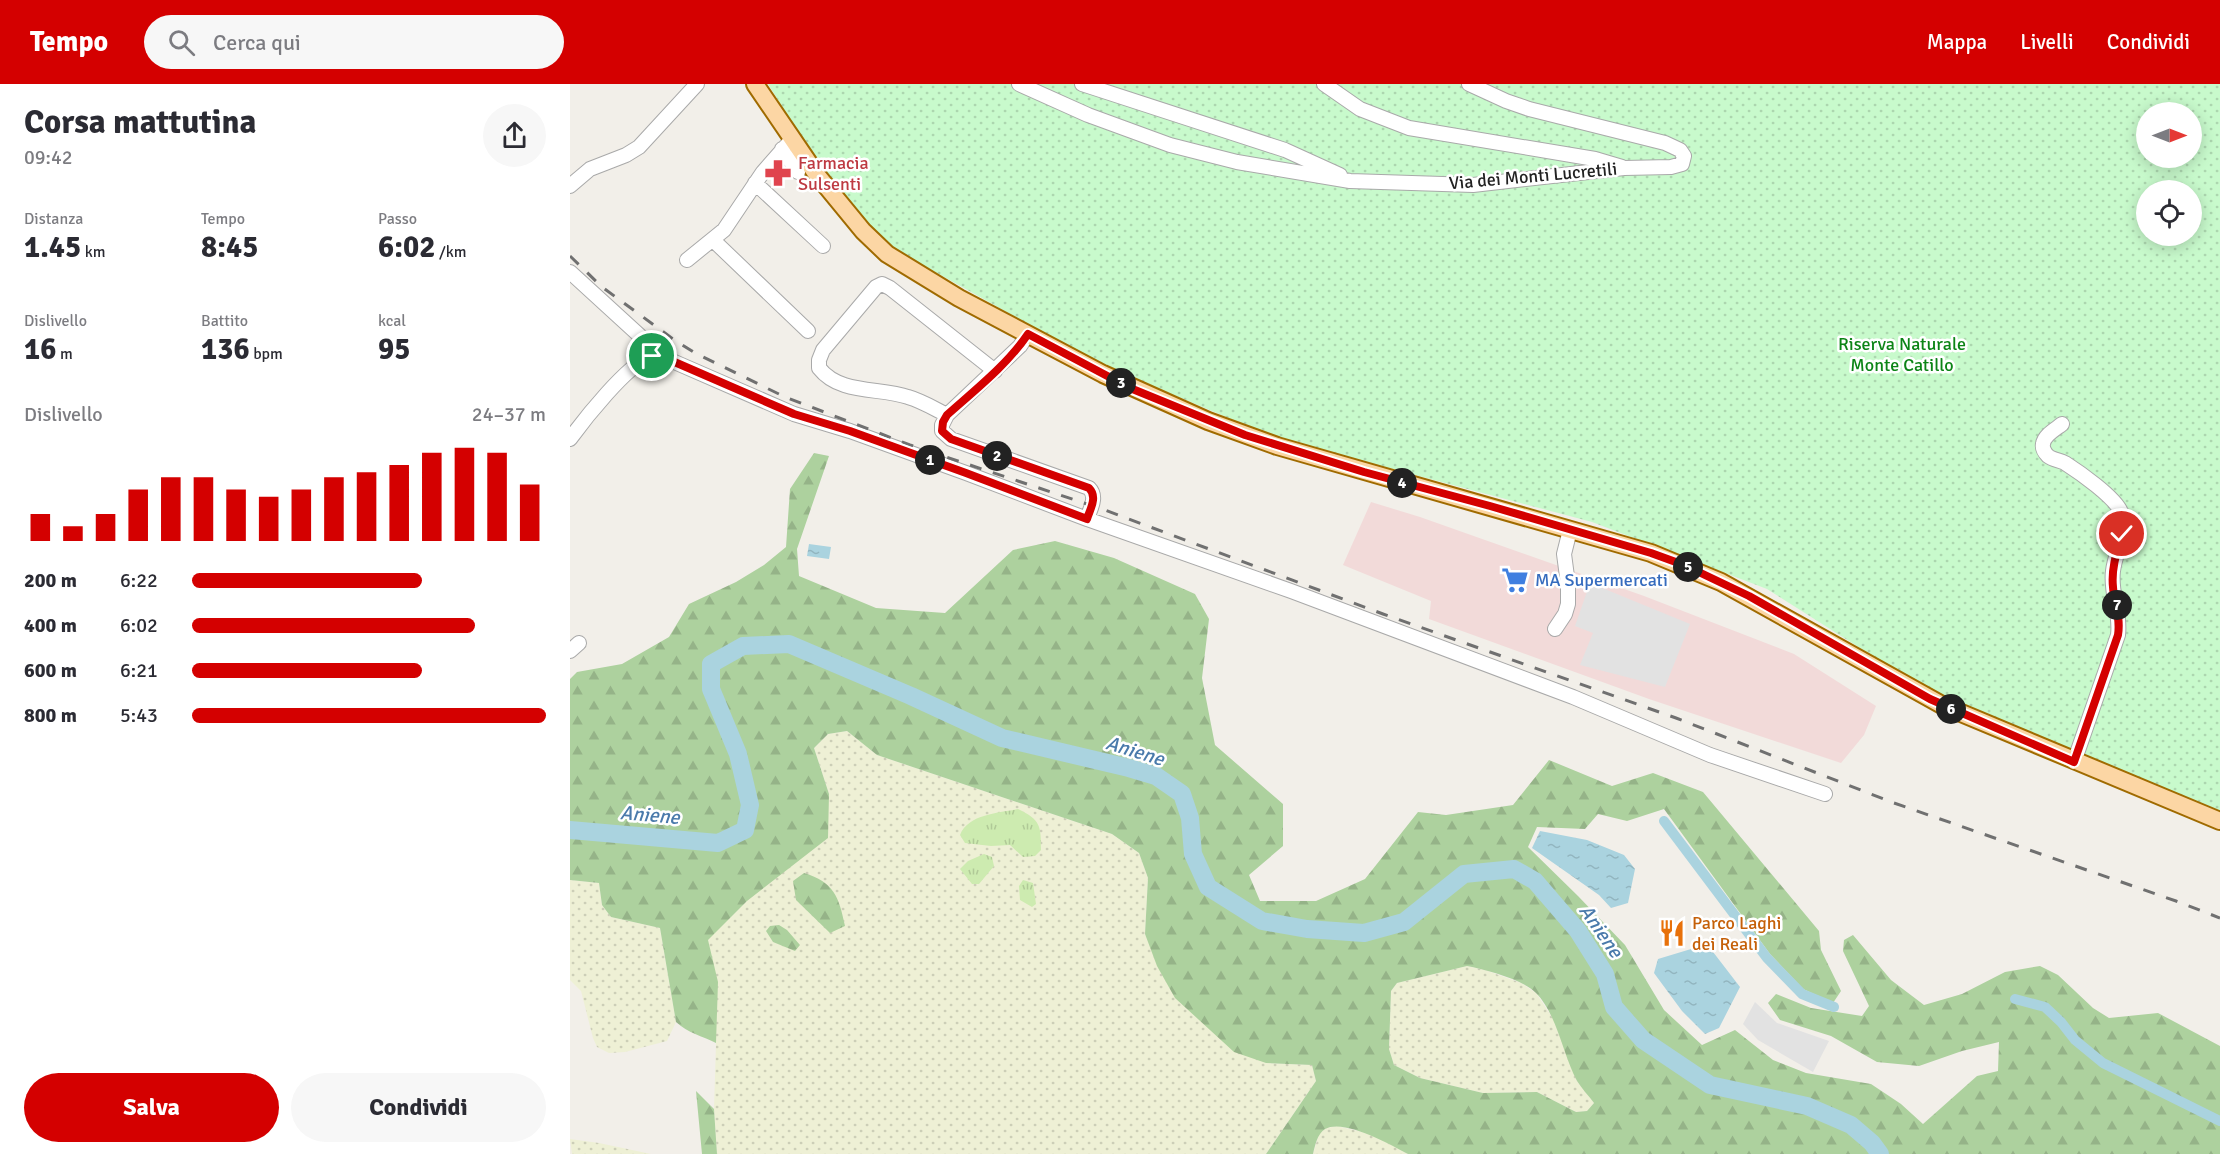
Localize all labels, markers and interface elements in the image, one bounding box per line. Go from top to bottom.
search box [144,15,564,69]
text: Tempo [30,25,108,59]
icon: search [165,26,198,59]
text: Cerca qui [213,29,301,56]
text: Mappa [1927,29,1987,55]
text: Livelli [2020,29,2074,55]
text: Condividi [2107,29,2190,55]
text: Corsa mattutina [24,102,256,143]
north arrow [2136,102,2202,168]
map controls [2136,102,2202,246]
button: share [483,104,546,167]
text: 09:42 [24,145,73,170]
place label: Farmacia Sulsenti [798,152,869,195]
pharmacy icon: Farmacia Sulsenti [763,158,793,188]
street label: Via dei Monti Lucretili [1448,158,1618,194]
button: locate [2136,180,2202,246]
text: Distanza [24,209,83,229]
text: Tempo [201,209,245,229]
text: Passo [378,209,417,229]
text: 1.45 [24,229,81,266]
text: 8:45 [201,229,258,266]
text: 6:02 [378,229,435,266]
text: km [81,242,106,262]
text: /km [435,242,467,262]
text: Dislivello [24,311,87,331]
text: Battito [201,311,248,331]
text: kcal [378,311,406,331]
pin [626,330,677,381]
text: 16 [24,331,56,368]
text: 136 [201,331,250,368]
text: 95 [378,331,410,368]
park label: Riserva Naturale Monte Catillo [1838,333,1966,376]
icon: arrive [635,339,668,372]
text: m [56,344,73,364]
text: bpm [250,344,283,364]
pin: 3 [1106,368,1136,398]
text: 3 [1117,373,1125,393]
text: Dislivello [24,402,103,427]
text: 24–37 m [472,402,546,427]
pin: 2 [982,441,1012,471]
pin: 1 [915,445,945,475]
text: 2 [993,446,1001,466]
text: 1 [926,450,934,470]
pin: 4 [1387,468,1417,498]
text: 4 [1398,473,1406,493]
pin [2096,508,2147,559]
icon: check [2105,517,2138,550]
pin: 5 [1673,552,1703,582]
text: 5 [1684,557,1692,577]
supermarket icon: MA Supermercati [1500,565,1530,595]
text: 200 m [24,568,77,593]
text: 6:22 [120,568,158,593]
place label: MA Supermercati [1535,569,1668,591]
pin: 7 [2102,590,2132,620]
text: 7 [2113,595,2121,615]
text: 400 m [24,613,77,638]
text: 6:02 [120,613,158,638]
text: 600 m [24,658,77,683]
text: 6:21 [120,658,158,683]
pin: 6 [1936,694,1966,724]
text: 6 [1947,699,1955,719]
text: 800 m [24,703,77,728]
text: 5:43 [120,703,158,728]
water label: Aniene [1103,730,1168,772]
water label: Aniene [619,800,682,830]
water label: Aniene [1574,899,1629,963]
place label: Parco Laghi dei Reali [1692,912,1781,955]
restaurant icon: Parco Laghi dei Reali [1657,918,1687,948]
button: Salva [24,1073,279,1142]
button: Condividi [291,1073,546,1142]

